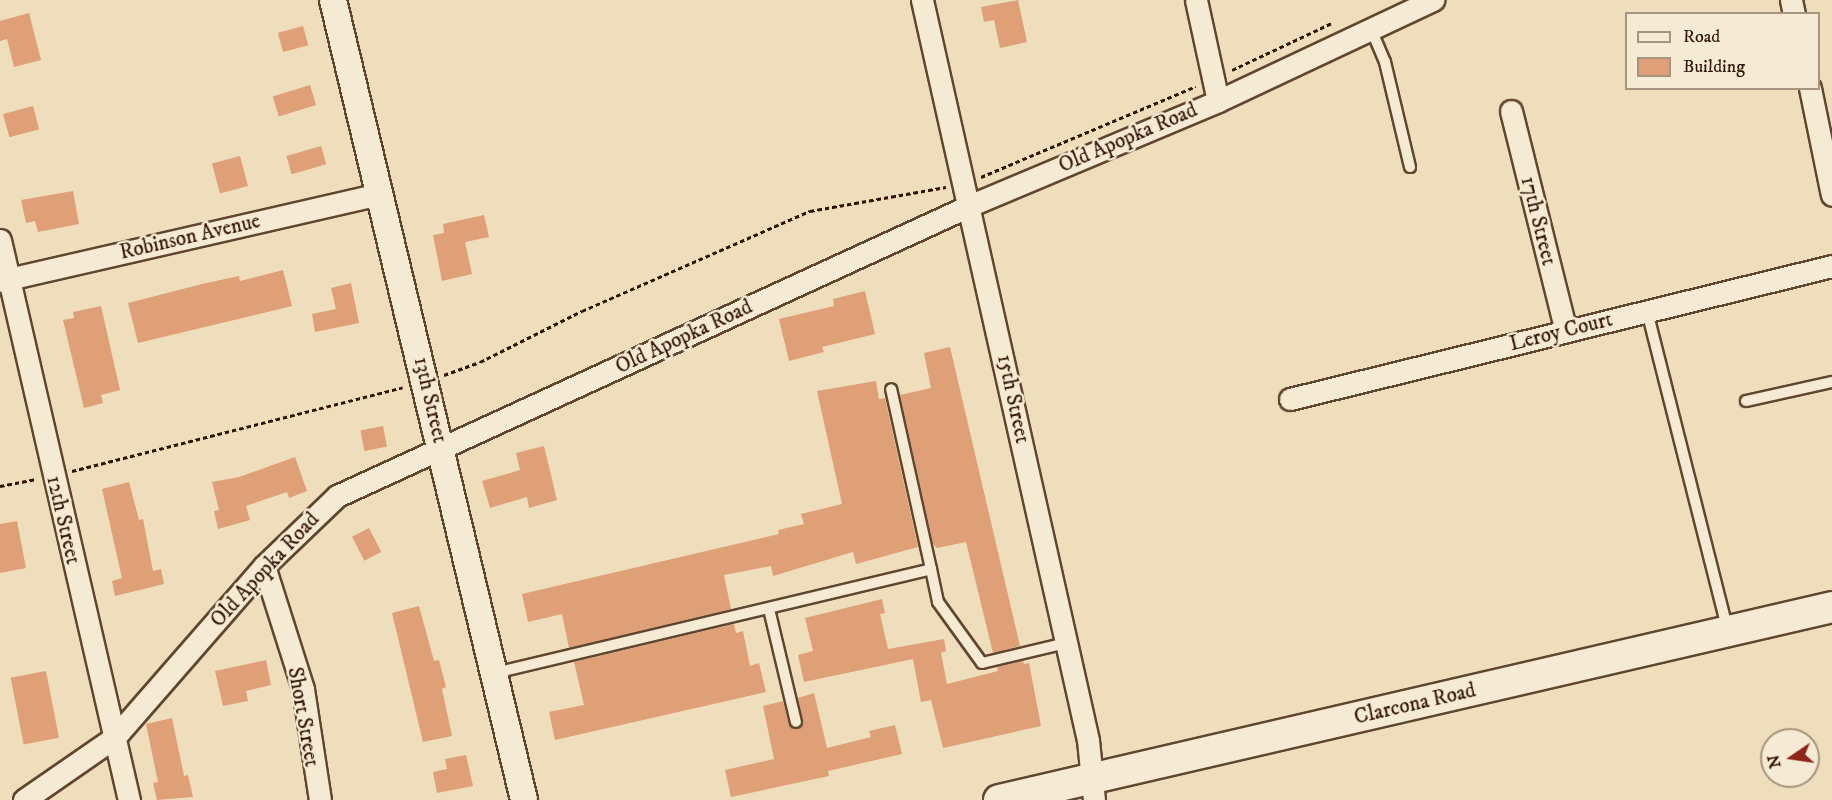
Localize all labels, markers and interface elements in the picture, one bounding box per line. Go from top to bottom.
legend [1625,12,1820,90]
text: Road [1683,26,1720,48]
text: Building [1683,56,1745,78]
street label: Old Apopka Road [1055,98,1201,178]
street label: 17th Street [1515,174,1561,268]
street label: Robinson Avenue [117,209,263,265]
street label: Old Apopka Road [612,294,756,380]
street label: Leroy Court [1507,307,1615,357]
street label: 15th Street [991,352,1035,446]
street label: 13th Street [408,355,452,445]
street label: 12th Street [41,473,85,567]
street label: Old Apopka Road [205,507,325,633]
street label: Short Street [282,665,324,769]
street label: Clarcona Road [1352,678,1478,730]
north arrow [1760,728,1820,788]
text: N [1763,753,1786,770]

